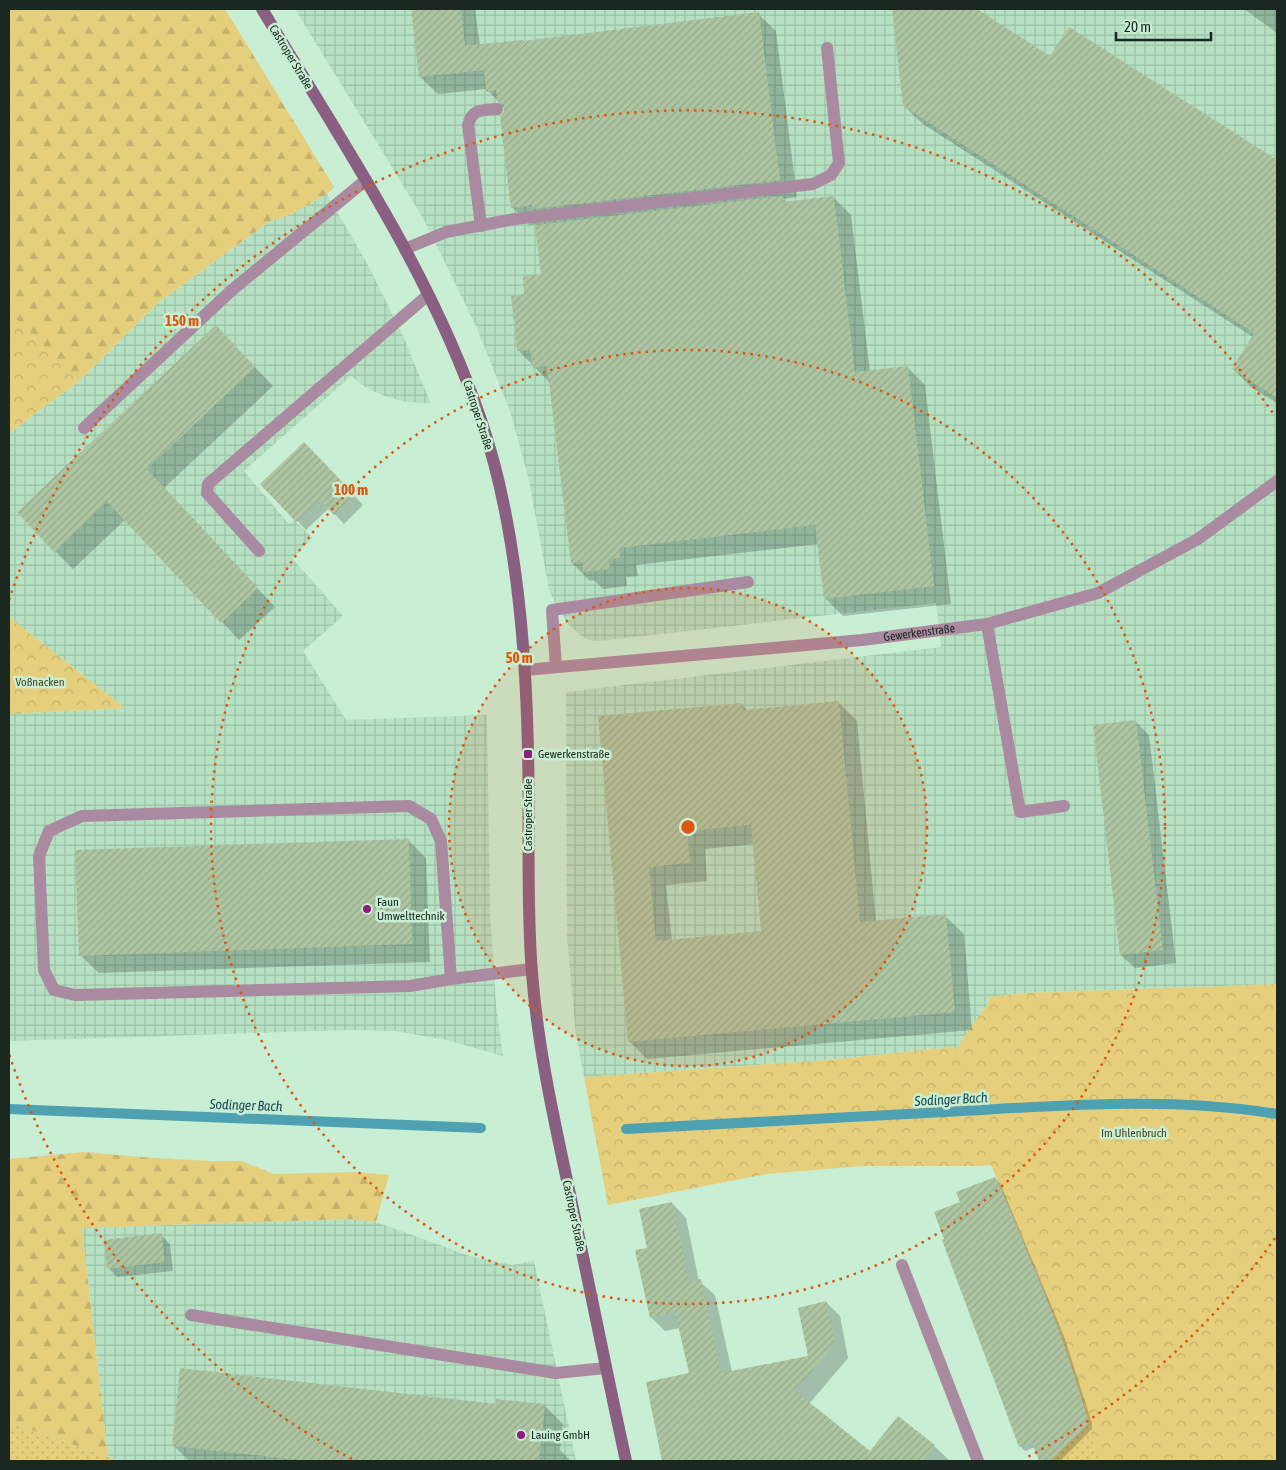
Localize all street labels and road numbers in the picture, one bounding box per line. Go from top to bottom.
street label: Castroper Straße [266,22,316,92]
street label: Castroper Straße [460,378,496,452]
street label: Gewerkenstraße [883,621,956,644]
street label: Castroper Straße [521,779,535,851]
street label: Castroper Straße [560,1179,588,1253]

